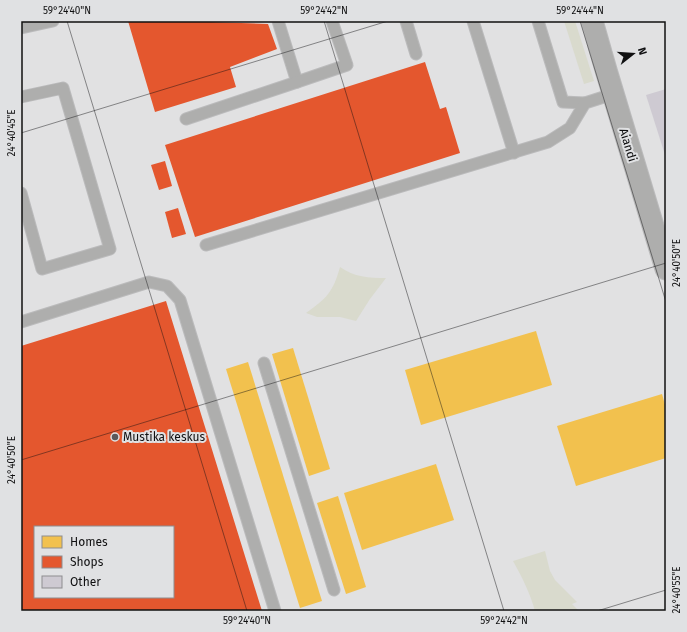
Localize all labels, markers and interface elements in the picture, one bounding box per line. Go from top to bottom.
text: 59°24'40"N [43,5,91,17]
text: 59°24'42"N [300,5,348,17]
text: 59°24'44"N [556,5,604,17]
north arrow [613,34,653,74]
text: N [635,46,649,57]
text: 24°40'45"E [6,109,18,157]
street label: Aiandi [616,127,640,163]
text: 24°40'50"E [671,239,683,287]
place label: Mustika keskus [123,430,206,444]
marker: Mustika keskus [110,432,120,442]
text: 24°40'50"E [6,436,18,484]
legend [34,526,174,598]
text: Homes [70,535,108,549]
text: Shops [70,555,104,569]
text: 24°40'55"E [671,566,683,614]
text: Other [70,575,101,589]
text: 59°24'40"N [223,615,271,627]
text: 59°24'42"N [480,615,528,627]

